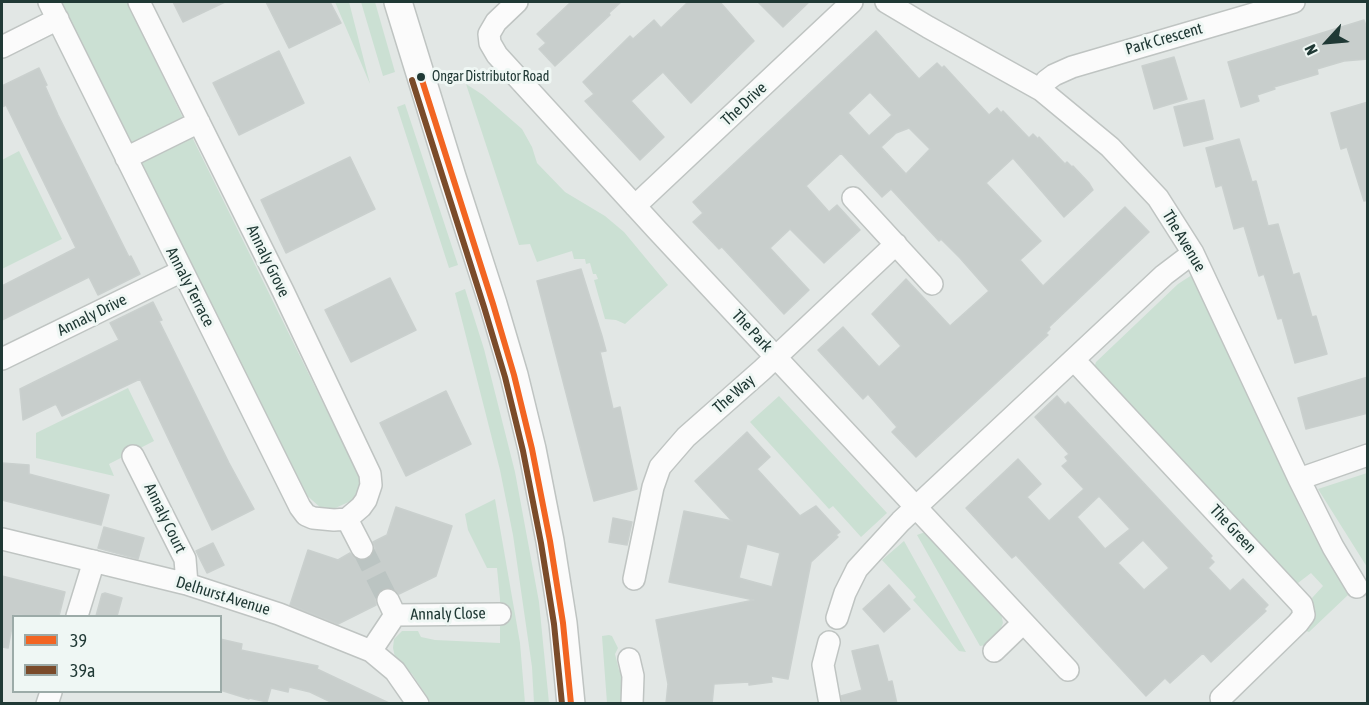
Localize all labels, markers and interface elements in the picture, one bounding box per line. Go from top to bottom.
north arrow [1297,12,1357,72]
street label: Park Crescent [1123,19,1205,59]
text: N [1301,42,1321,58]
place label: Ongar Distributor Road [432,69,549,85]
marker: Ongar Distributor Road [415,71,427,83]
street label: The Drive [717,78,771,130]
street label: The Avenue [1158,207,1210,275]
street label: Annaly Grove [242,222,294,300]
street label: Annaly Terrace [162,244,218,330]
street label: Annaly Drive [54,290,130,340]
street label: The Park [728,306,776,356]
street label: The Way [709,371,759,417]
street label: Annaly Court [140,480,190,556]
street label: The Green [1206,501,1260,557]
street label: Delhurst Avenue [174,573,272,619]
street label: Annaly Close [410,604,486,624]
legend [12,615,222,693]
text: 39 [70,630,87,651]
text: 39a [70,660,95,681]

